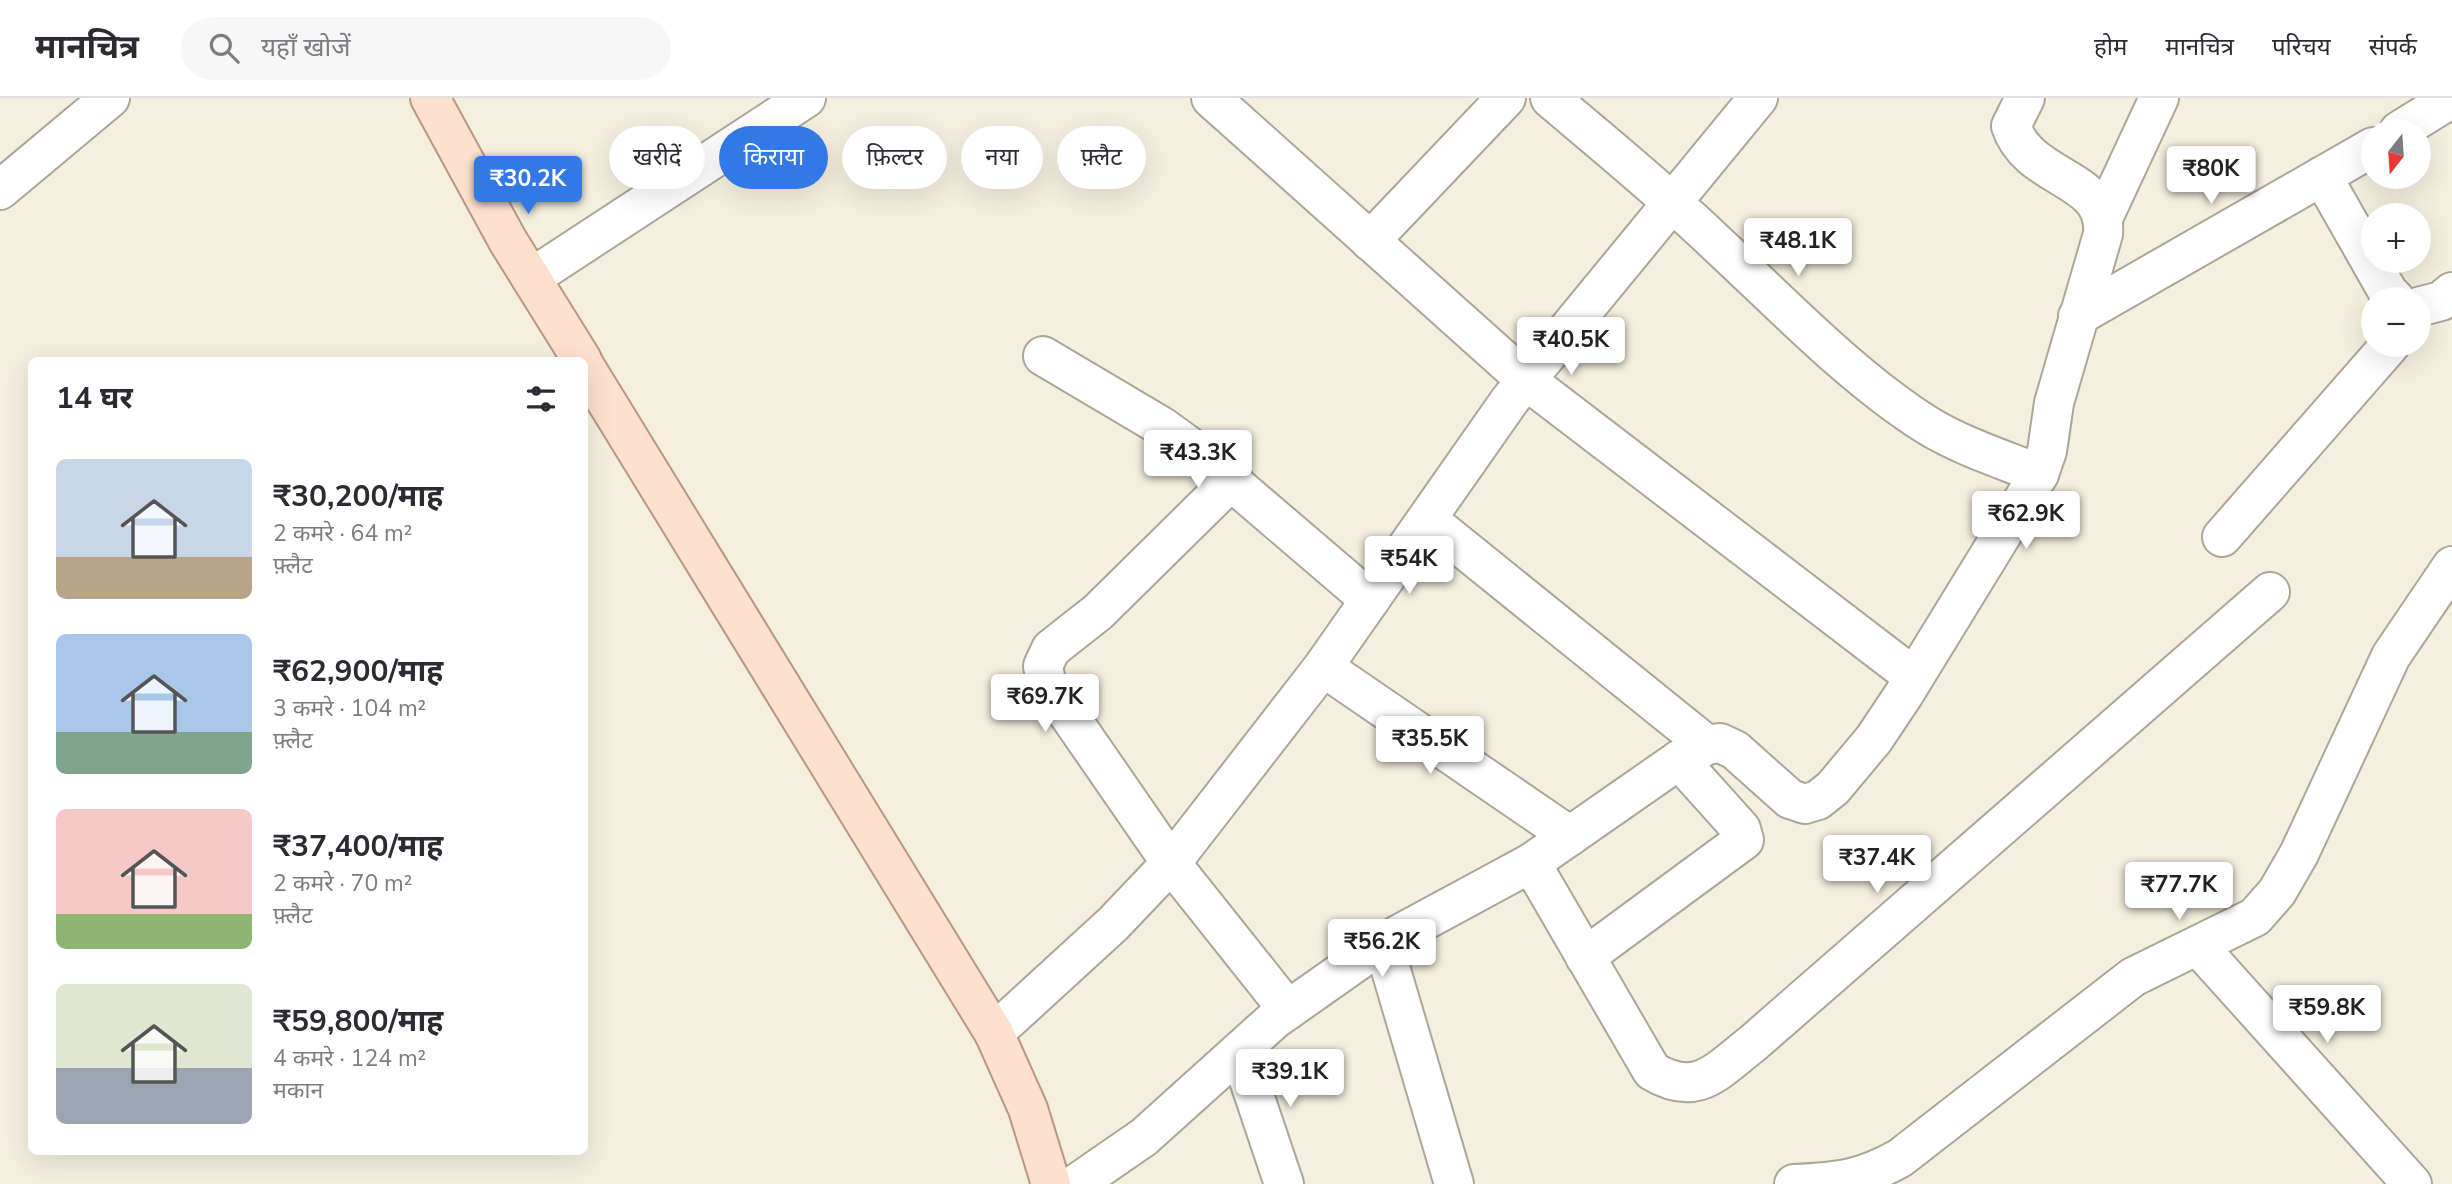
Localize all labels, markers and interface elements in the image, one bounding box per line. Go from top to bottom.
search box [181,17,671,80]
text: मानचित्र [35,25,139,70]
icon: search [205,29,243,67]
text: यहाँ खोजें [261,30,351,65]
text: होम [2094,31,2127,63]
text: मानचित्र [2165,31,2234,63]
text: परिचय [2272,31,2331,63]
text: संपर्क [2369,31,2417,63]
north arrow [2361,119,2431,189]
map controls [2361,119,2431,357]
chip: खरीदें [609,126,705,189]
chip: किराया [719,126,828,189]
chip: फ़िल्टर [842,126,947,189]
chip: नया [961,126,1043,189]
chip: फ़्लैट [1057,126,1146,189]
pin: ₹80K [2170,146,2252,206]
text: ₹80K [2183,153,2239,184]
pin: ₹30.2K [471,156,585,216]
text: ₹30.2K [490,163,566,194]
button: + [2361,203,2431,273]
pin: ₹48.1K [1741,218,1855,278]
text: ₹48.1K [1760,225,1836,256]
button: − [2361,287,2431,357]
pin: ₹40.5K [1514,317,1628,377]
text: ₹40.5K [1533,324,1609,355]
text: 14 घर [56,378,133,419]
icon: filters [522,380,560,418]
pin: ₹43.3K [1141,430,1255,490]
text: ₹43.3K [1160,437,1236,468]
text: ₹30,200/माह [273,476,443,517]
icon: home [112,487,196,571]
pin: ₹62.9K [1969,491,2083,551]
text: ₹62.9K [1988,498,2064,529]
text: 2 कमरे · 64 m² [273,518,413,549]
pin: ₹54K [1368,536,1450,596]
text: ₹54K [1381,543,1437,574]
text: फ़्लैट [273,550,313,581]
text: ₹62,900/माह [273,651,443,692]
icon: home [112,662,196,746]
pin: ₹69.7K [988,674,1102,734]
text: ₹69.7K [1007,681,1083,712]
text: 3 कमरे · 104 m² [273,693,426,724]
pin: ₹35.5K [1373,716,1487,776]
text: ₹35.5K [1392,723,1468,754]
text: फ़्लैट [273,725,313,756]
text: ₹37,400/माह [273,826,443,867]
pin: ₹37.4K [1820,836,1934,895]
icon: home [112,837,196,921]
text: ₹37.4K [1839,842,1915,873]
pin: ₹77.7K [2122,862,2236,922]
text: 2 कमरे · 70 m² [273,868,413,899]
text: ₹77.7K [2141,869,2217,900]
text: फ़्लैट [273,900,313,931]
pin: ₹56.2K [1325,920,1439,979]
text: ₹56.2K [1344,926,1420,957]
pin: ₹59.8K [2270,986,2384,1045]
text: ₹59.8K [2289,992,2365,1023]
text: ₹59,800/माह [273,1001,443,1042]
icon: home [112,1012,196,1096]
text: 4 कमरे · 124 m² [273,1043,426,1074]
pin: ₹39.1K [1233,1049,1347,1109]
text: ₹39.1K [1252,1056,1328,1087]
text: मकान [273,1075,323,1106]

